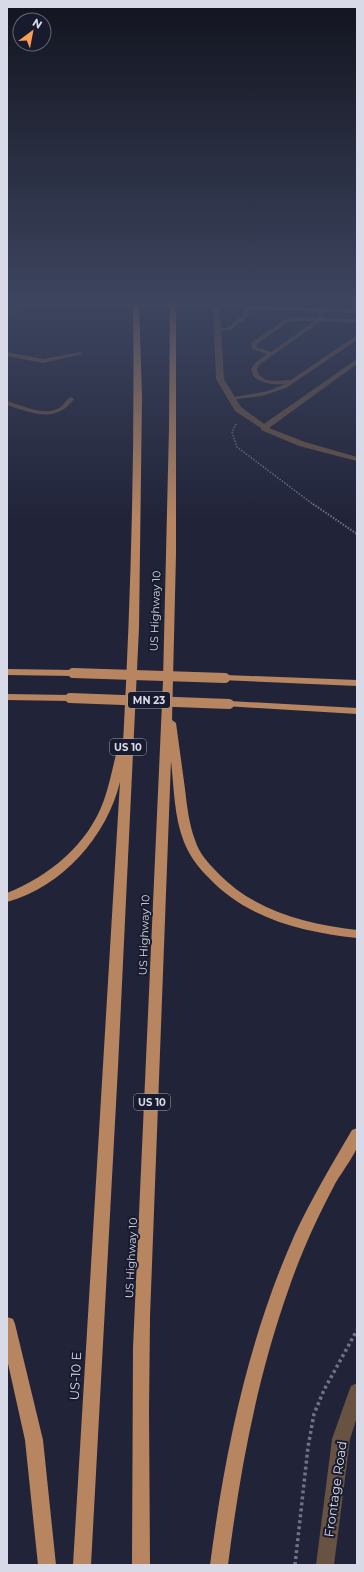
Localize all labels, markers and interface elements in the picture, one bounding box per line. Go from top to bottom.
north arrow [12,12,52,52]
text: N [30,15,45,32]
street label: US Highway 10 [147,570,163,652]
road number: MN 23 [128,692,170,708]
road number: US 10 [110,739,146,755]
street label: US Highway 10 [136,894,152,976]
road number: US 10 [134,1094,170,1110]
street label: US Highway 10 [122,1217,140,1299]
street label: US-10 E [66,1351,84,1401]
street label: Frontage Road [320,1440,350,1538]

